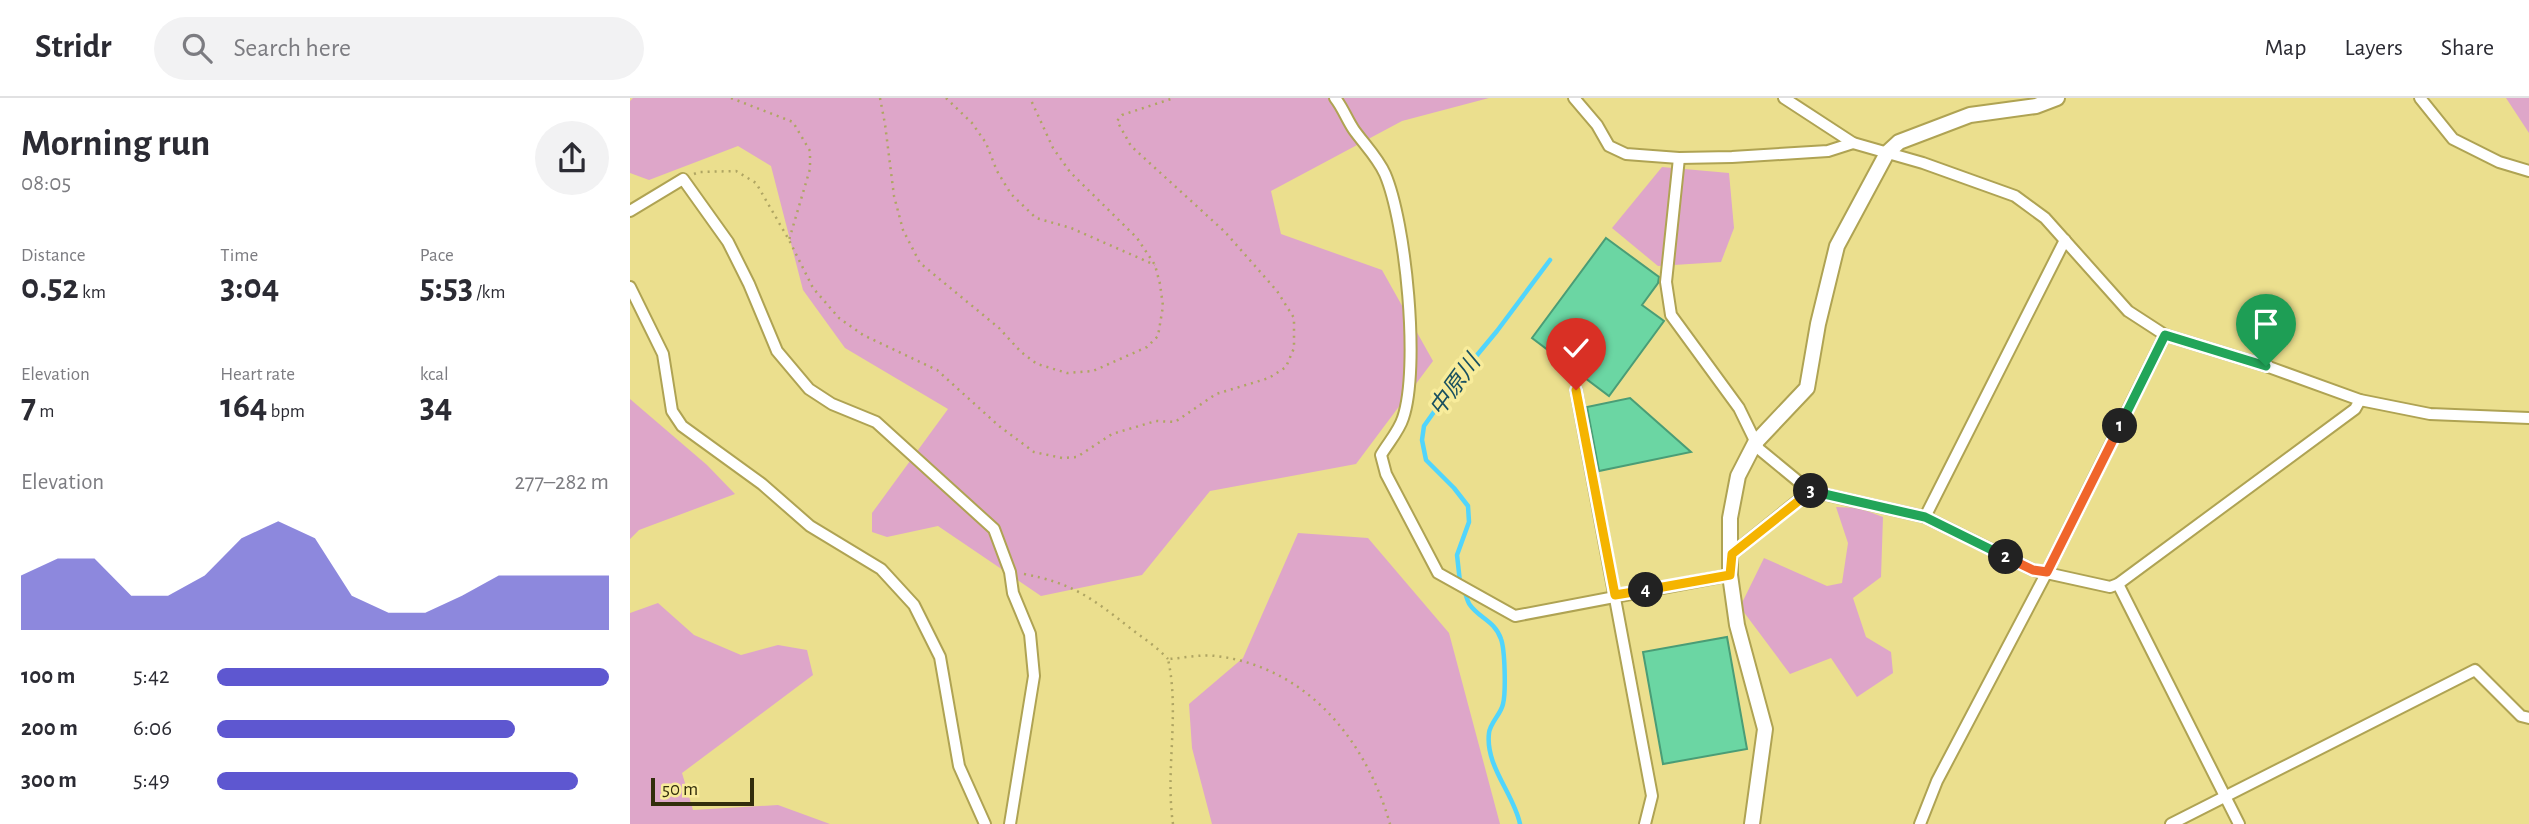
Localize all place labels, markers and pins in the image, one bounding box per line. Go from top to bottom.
pin [2236,294,2296,366]
pin [1546,318,1606,390]
pin: 1 [2102,408,2138,444]
pin: 3 [1794,474,1828,508]
pin: 2 [1988,540,2024,574]
pin: 4 [1628,573,1664,608]

